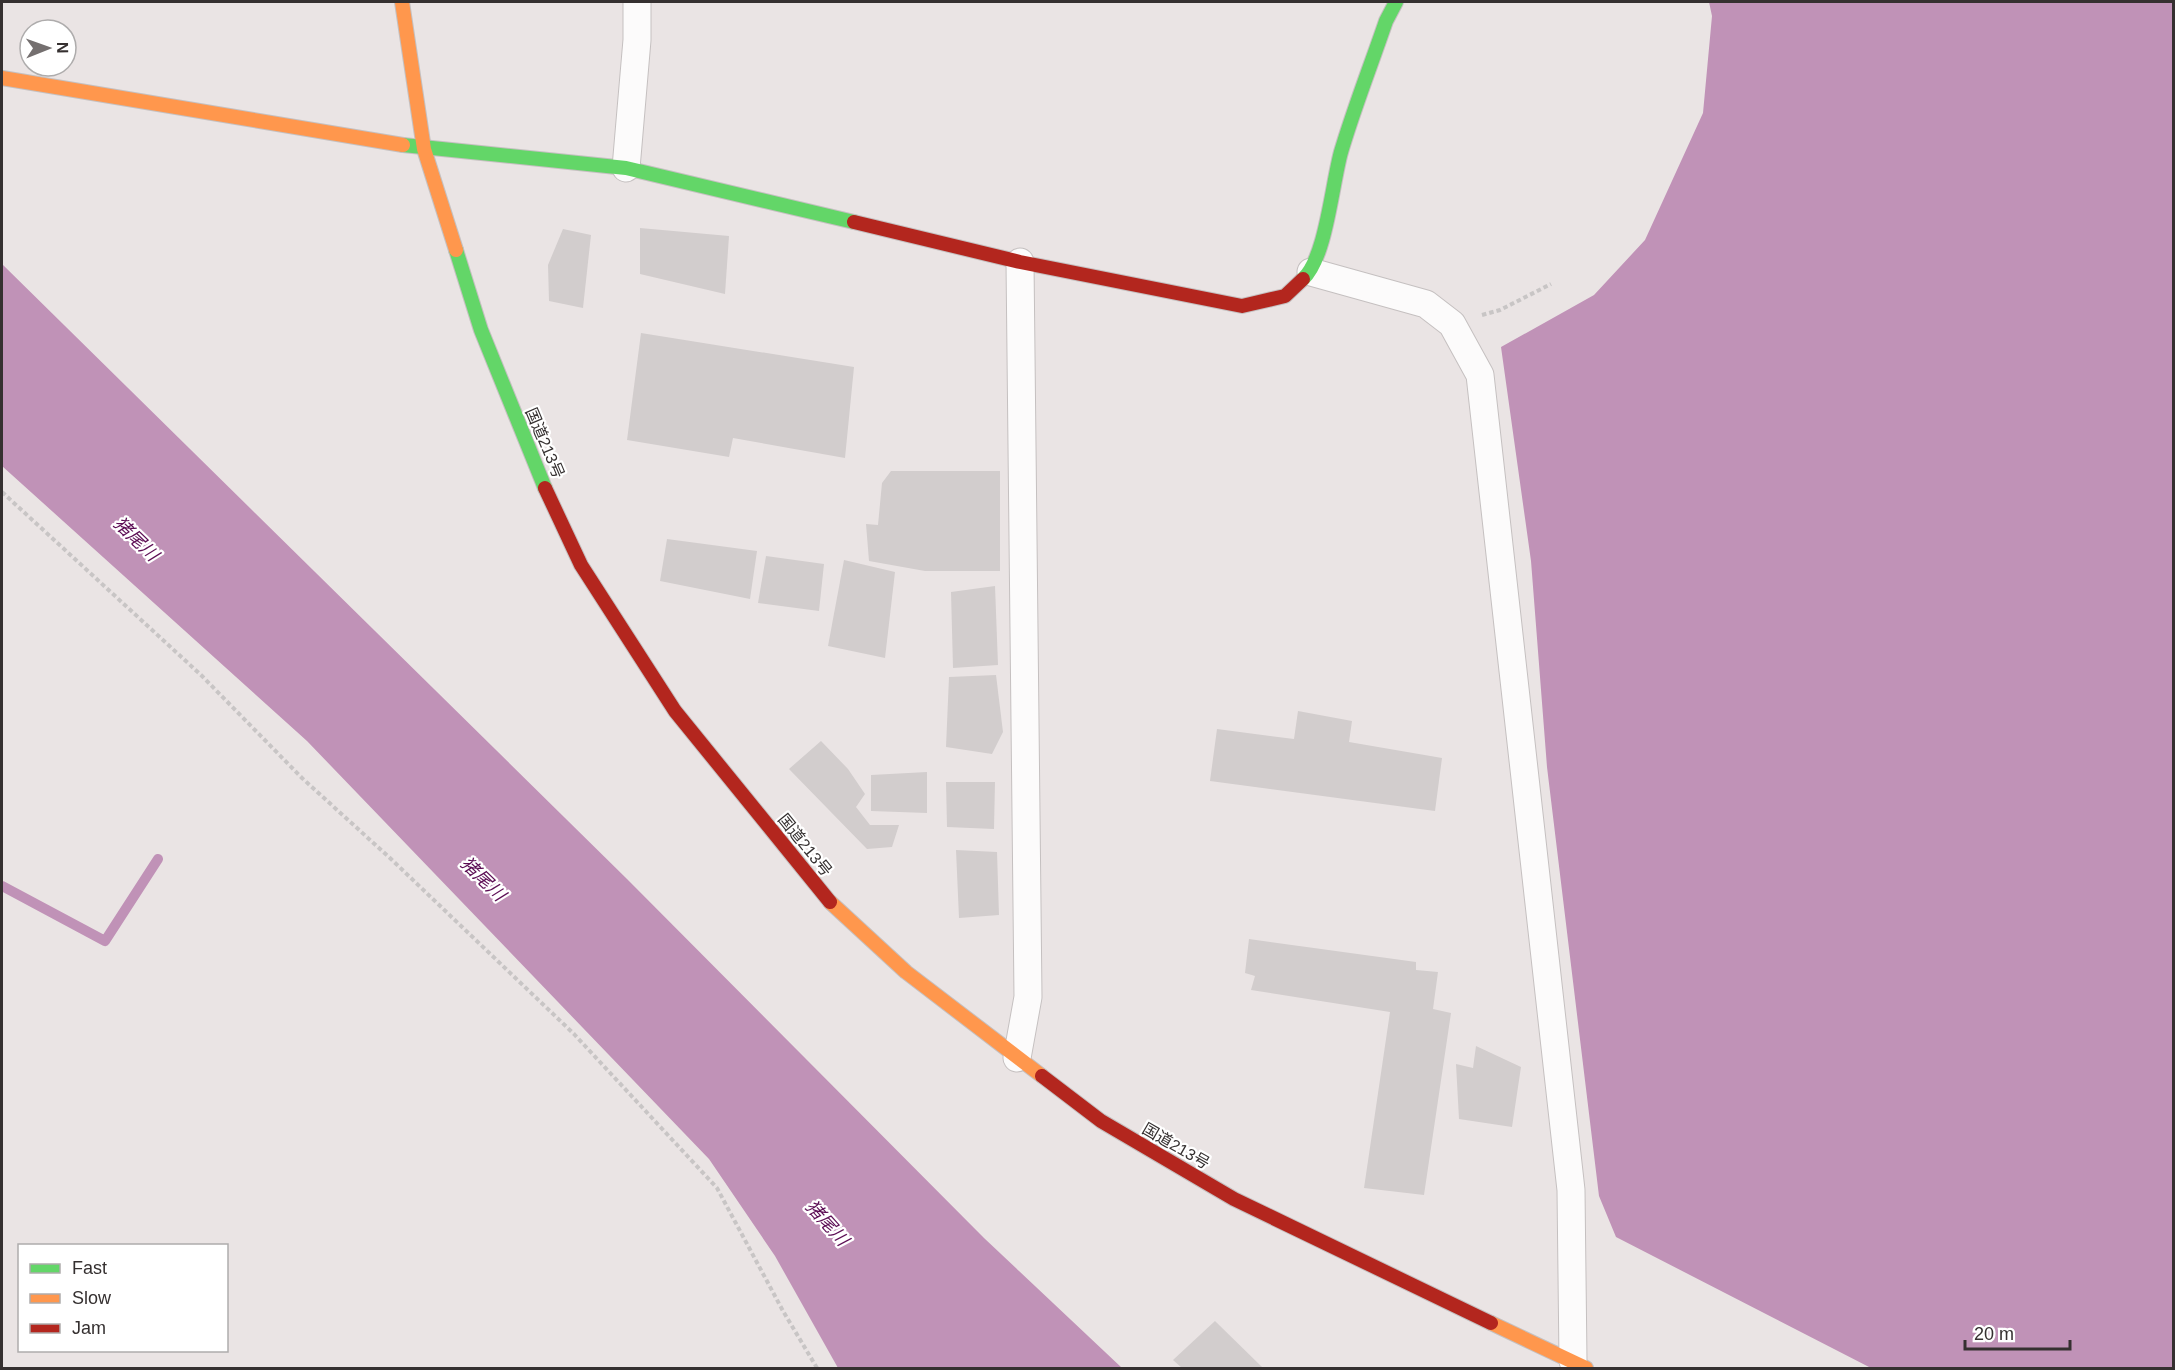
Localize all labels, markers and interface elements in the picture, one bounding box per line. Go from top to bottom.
north arrow [18,18,78,78]
text: N [54,42,71,54]
street label: 国道213号 [523,405,567,481]
water label: 猪尾川 [110,513,164,566]
street label: 国道213号 [775,811,835,879]
water label: 猪尾川 [457,853,511,906]
street label: 国道213号 [1139,1120,1213,1172]
water label: 猪尾川 [802,1196,854,1251]
legend [18,1244,228,1352]
text: Fast [72,1258,107,1278]
text: Slow [72,1288,112,1308]
scale bar [1965,1313,2070,1351]
text: Jam [72,1318,106,1338]
text: 20 m [1974,1324,2014,1344]

